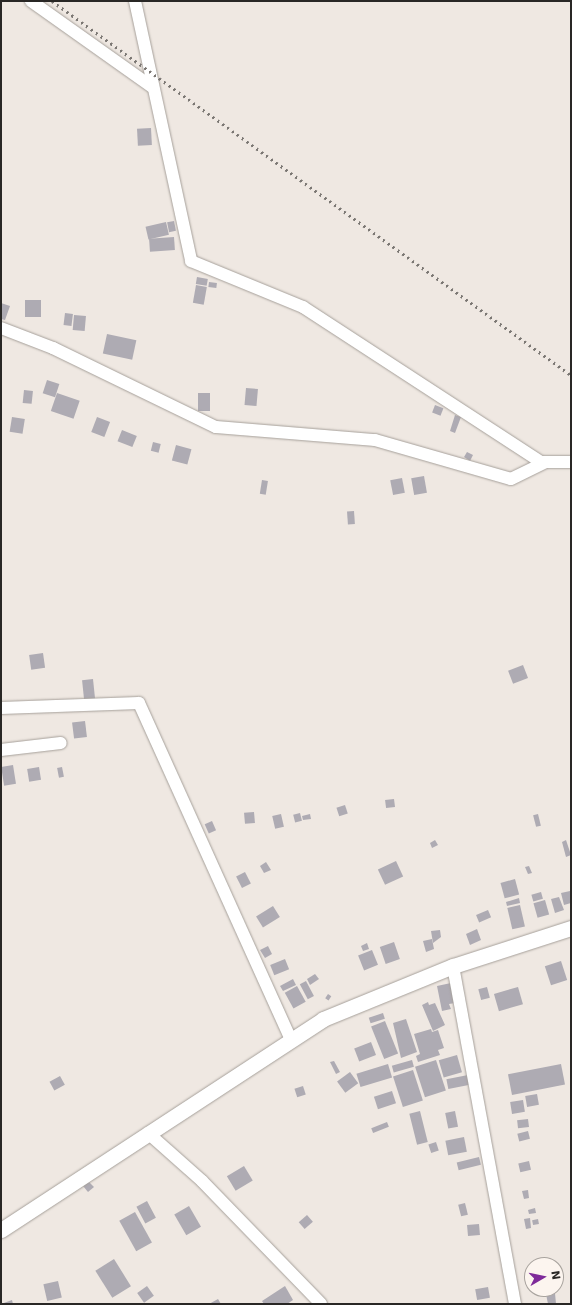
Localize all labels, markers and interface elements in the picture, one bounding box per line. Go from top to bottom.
north arrow [524,1257,564,1297]
text: N [548,1270,562,1281]

